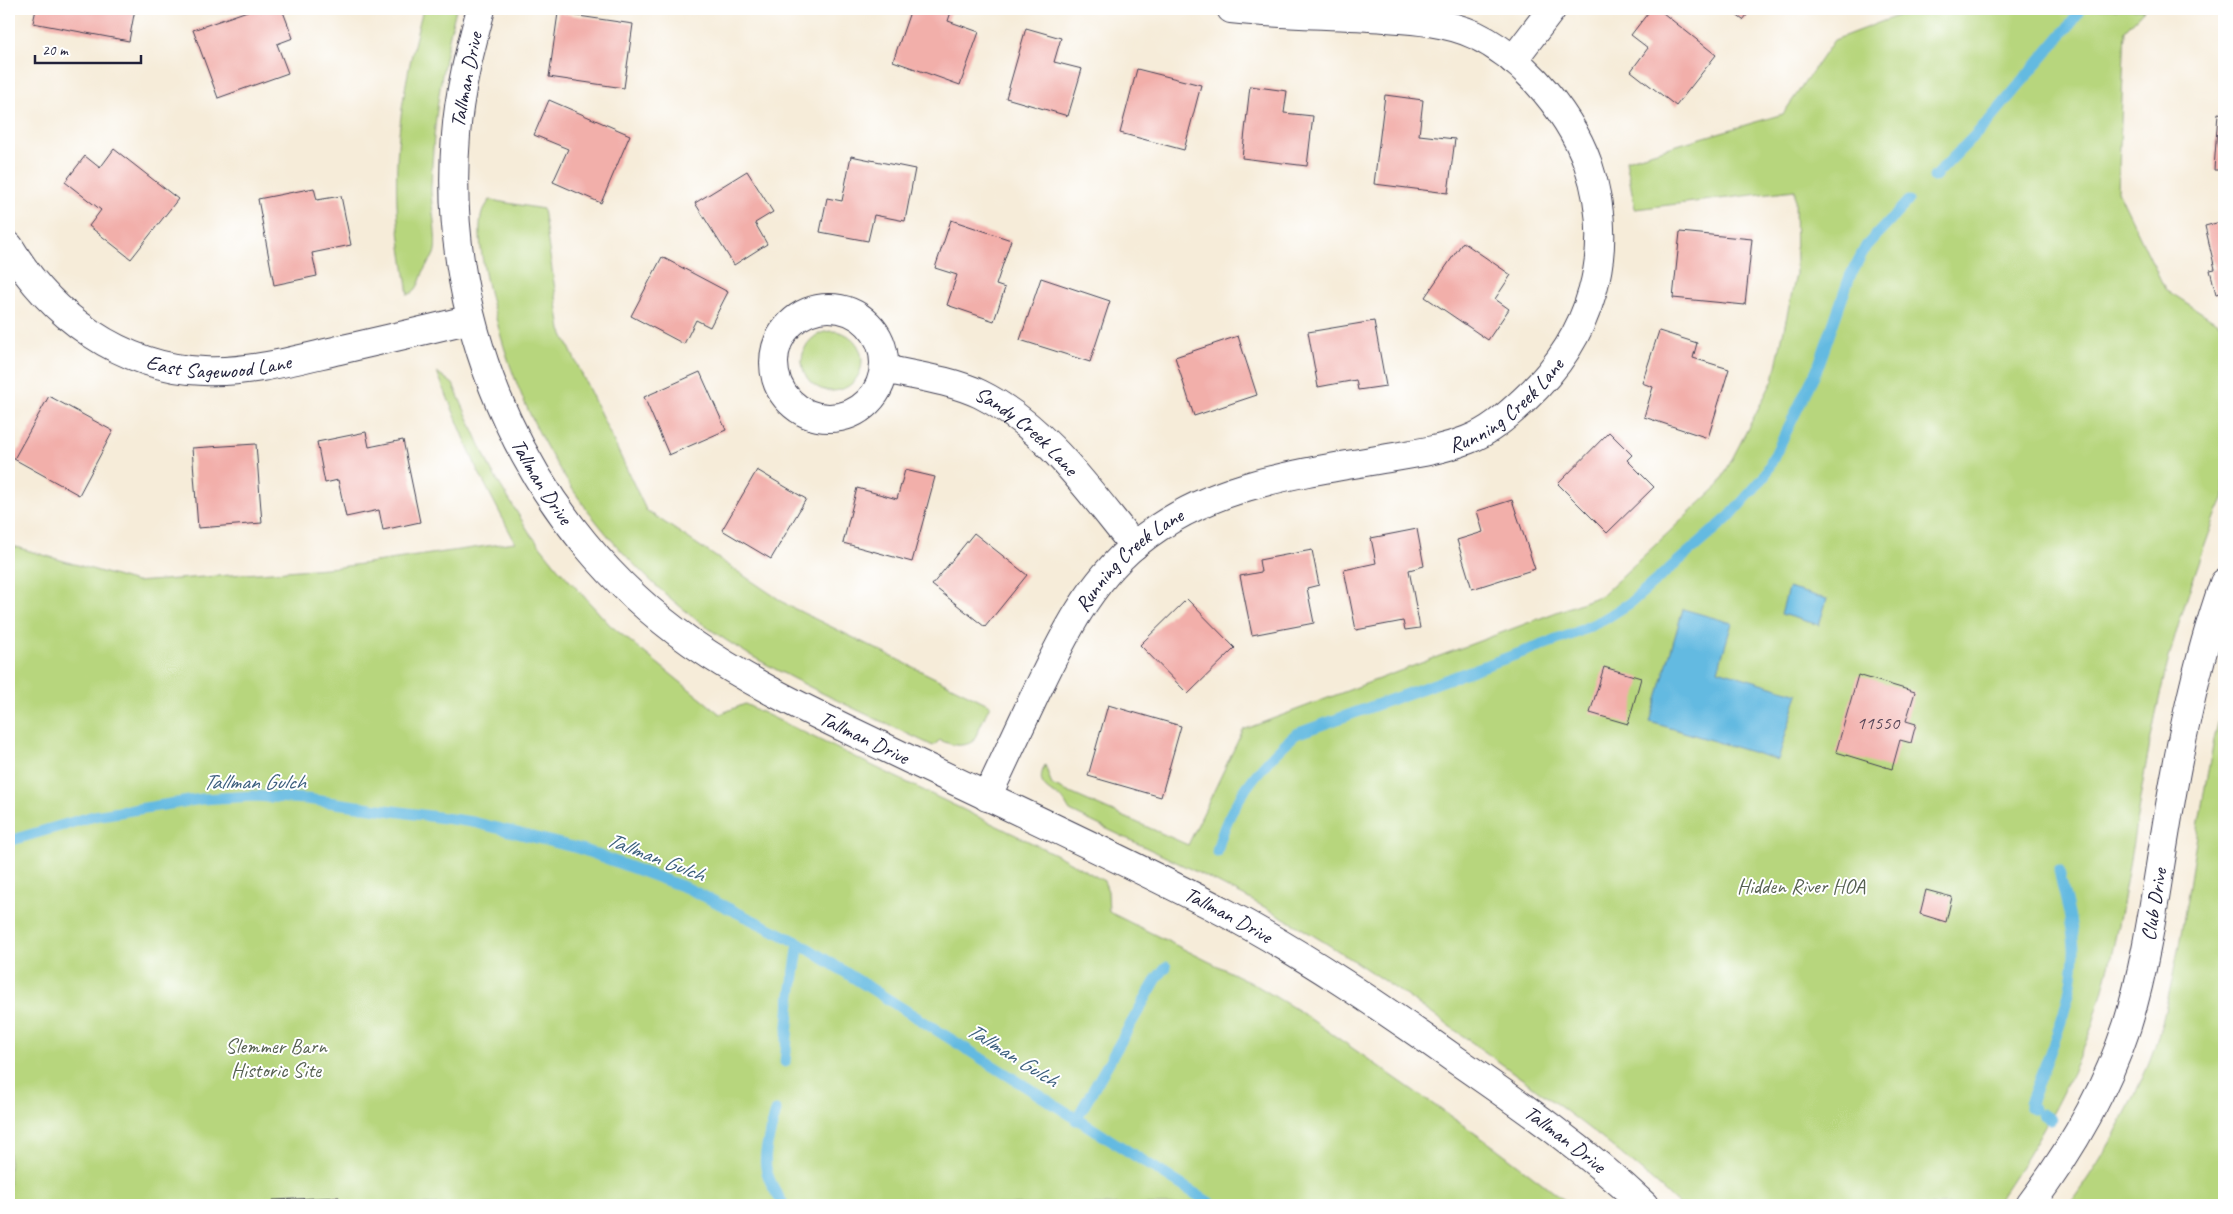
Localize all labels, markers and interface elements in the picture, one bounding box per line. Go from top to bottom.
street label: Tallman Drive [444,28,488,130]
scale bar [35,32,141,64]
text: 20 m [42,41,69,60]
street label: East Sagewood Lane [143,348,295,384]
street label: Running Creek Lane [1446,352,1570,458]
street label: Sandy Creek Lane [971,381,1085,482]
street label: Tallman Drive [505,434,580,531]
street label: Running Creek Lane [1069,502,1189,616]
street label: Tallman Drive [815,705,915,771]
house number: 11550 [1857,711,1901,735]
water label: Tallman Gulch [203,768,307,796]
water label: Tallman Gulch [603,825,710,889]
street label: Club Drive [2135,865,2173,943]
park label: Hidden River HOA [1737,873,1866,899]
street label: Tallman Drive [1180,881,1279,950]
water label: Tallman Gulch [962,1016,1065,1095]
park label: Slemmer Barn Historic Site [225,1033,328,1083]
street label: Tallman Drive [1519,1099,1613,1180]

